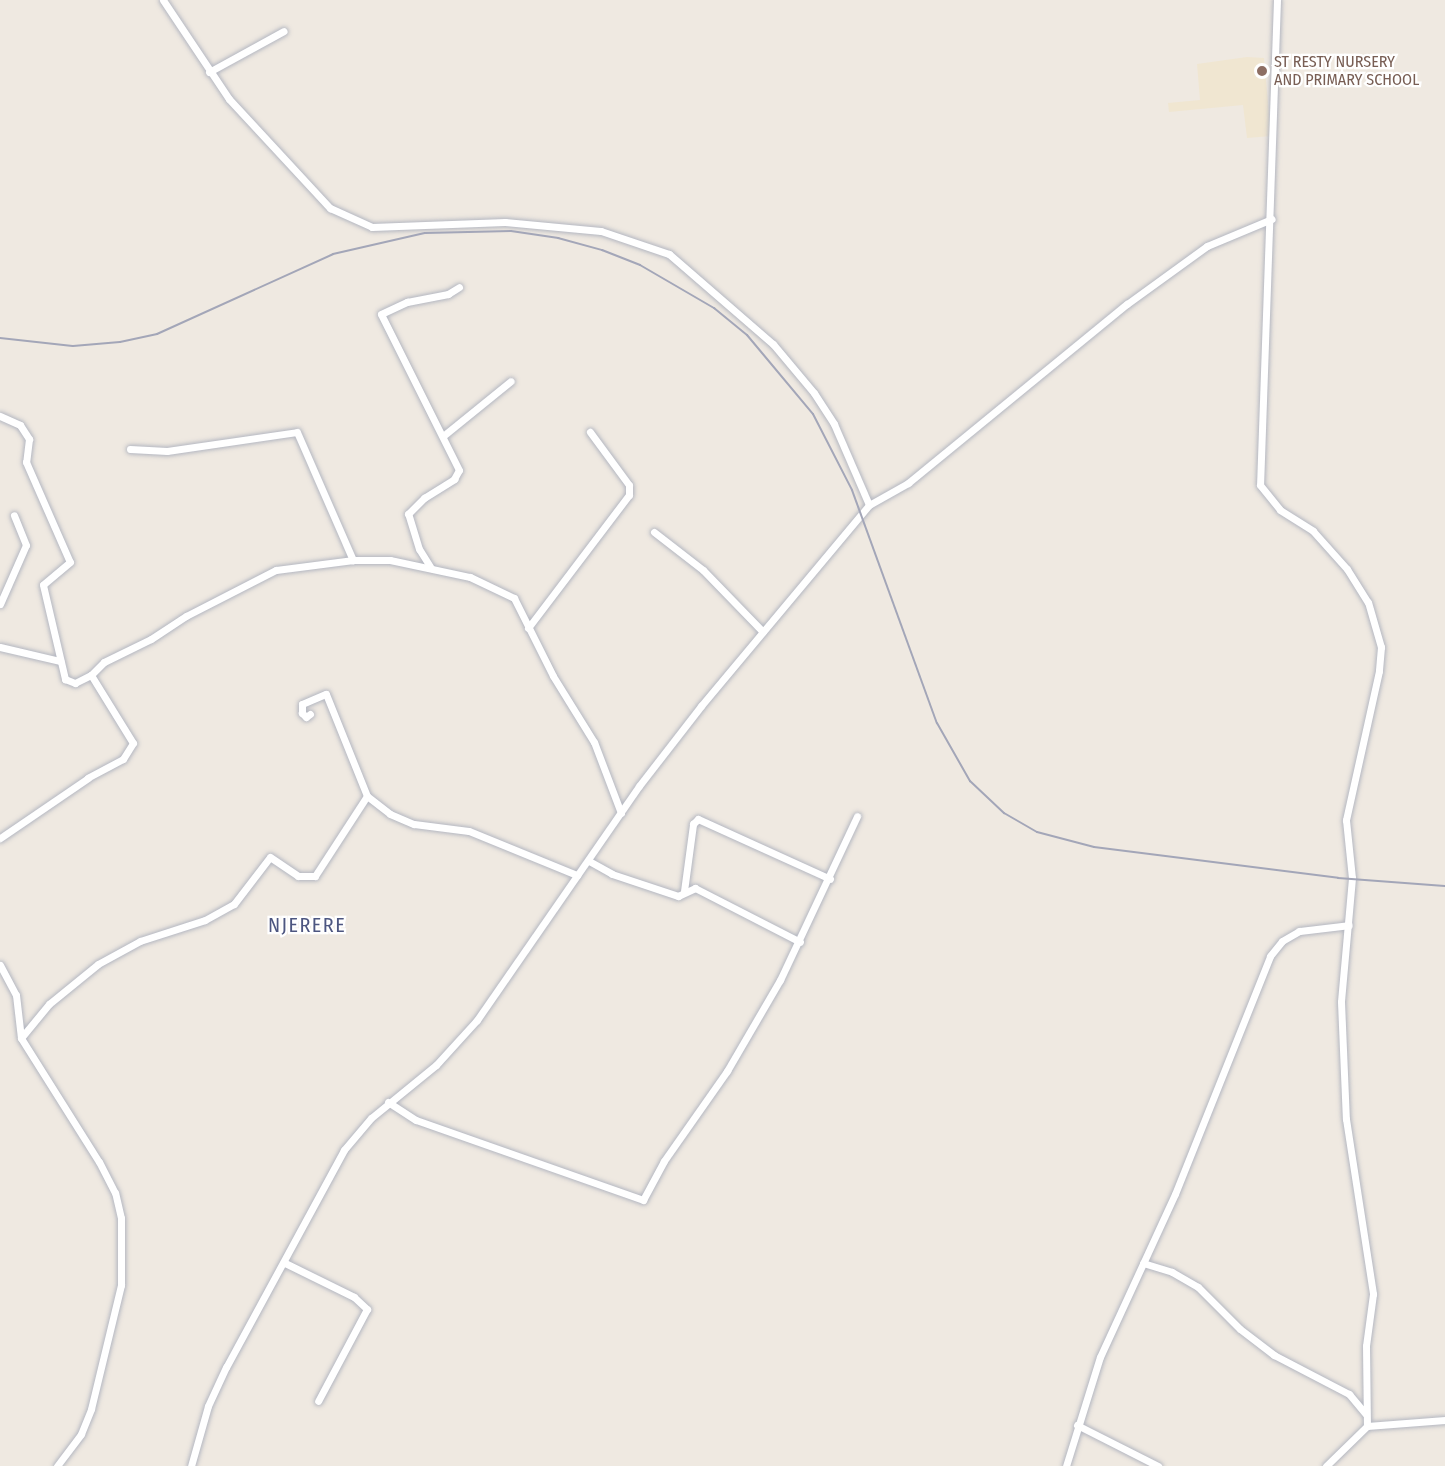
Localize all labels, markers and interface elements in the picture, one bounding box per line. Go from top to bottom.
place label: ST RESTY NURSERY AND PRIMARY SCHOOL [1274,52,1419,90]
marker: ST RESTY NURSERY AND PRIMARY SCHOOL [1255,64,1269,78]
district label: NJERERE [268,913,346,937]

